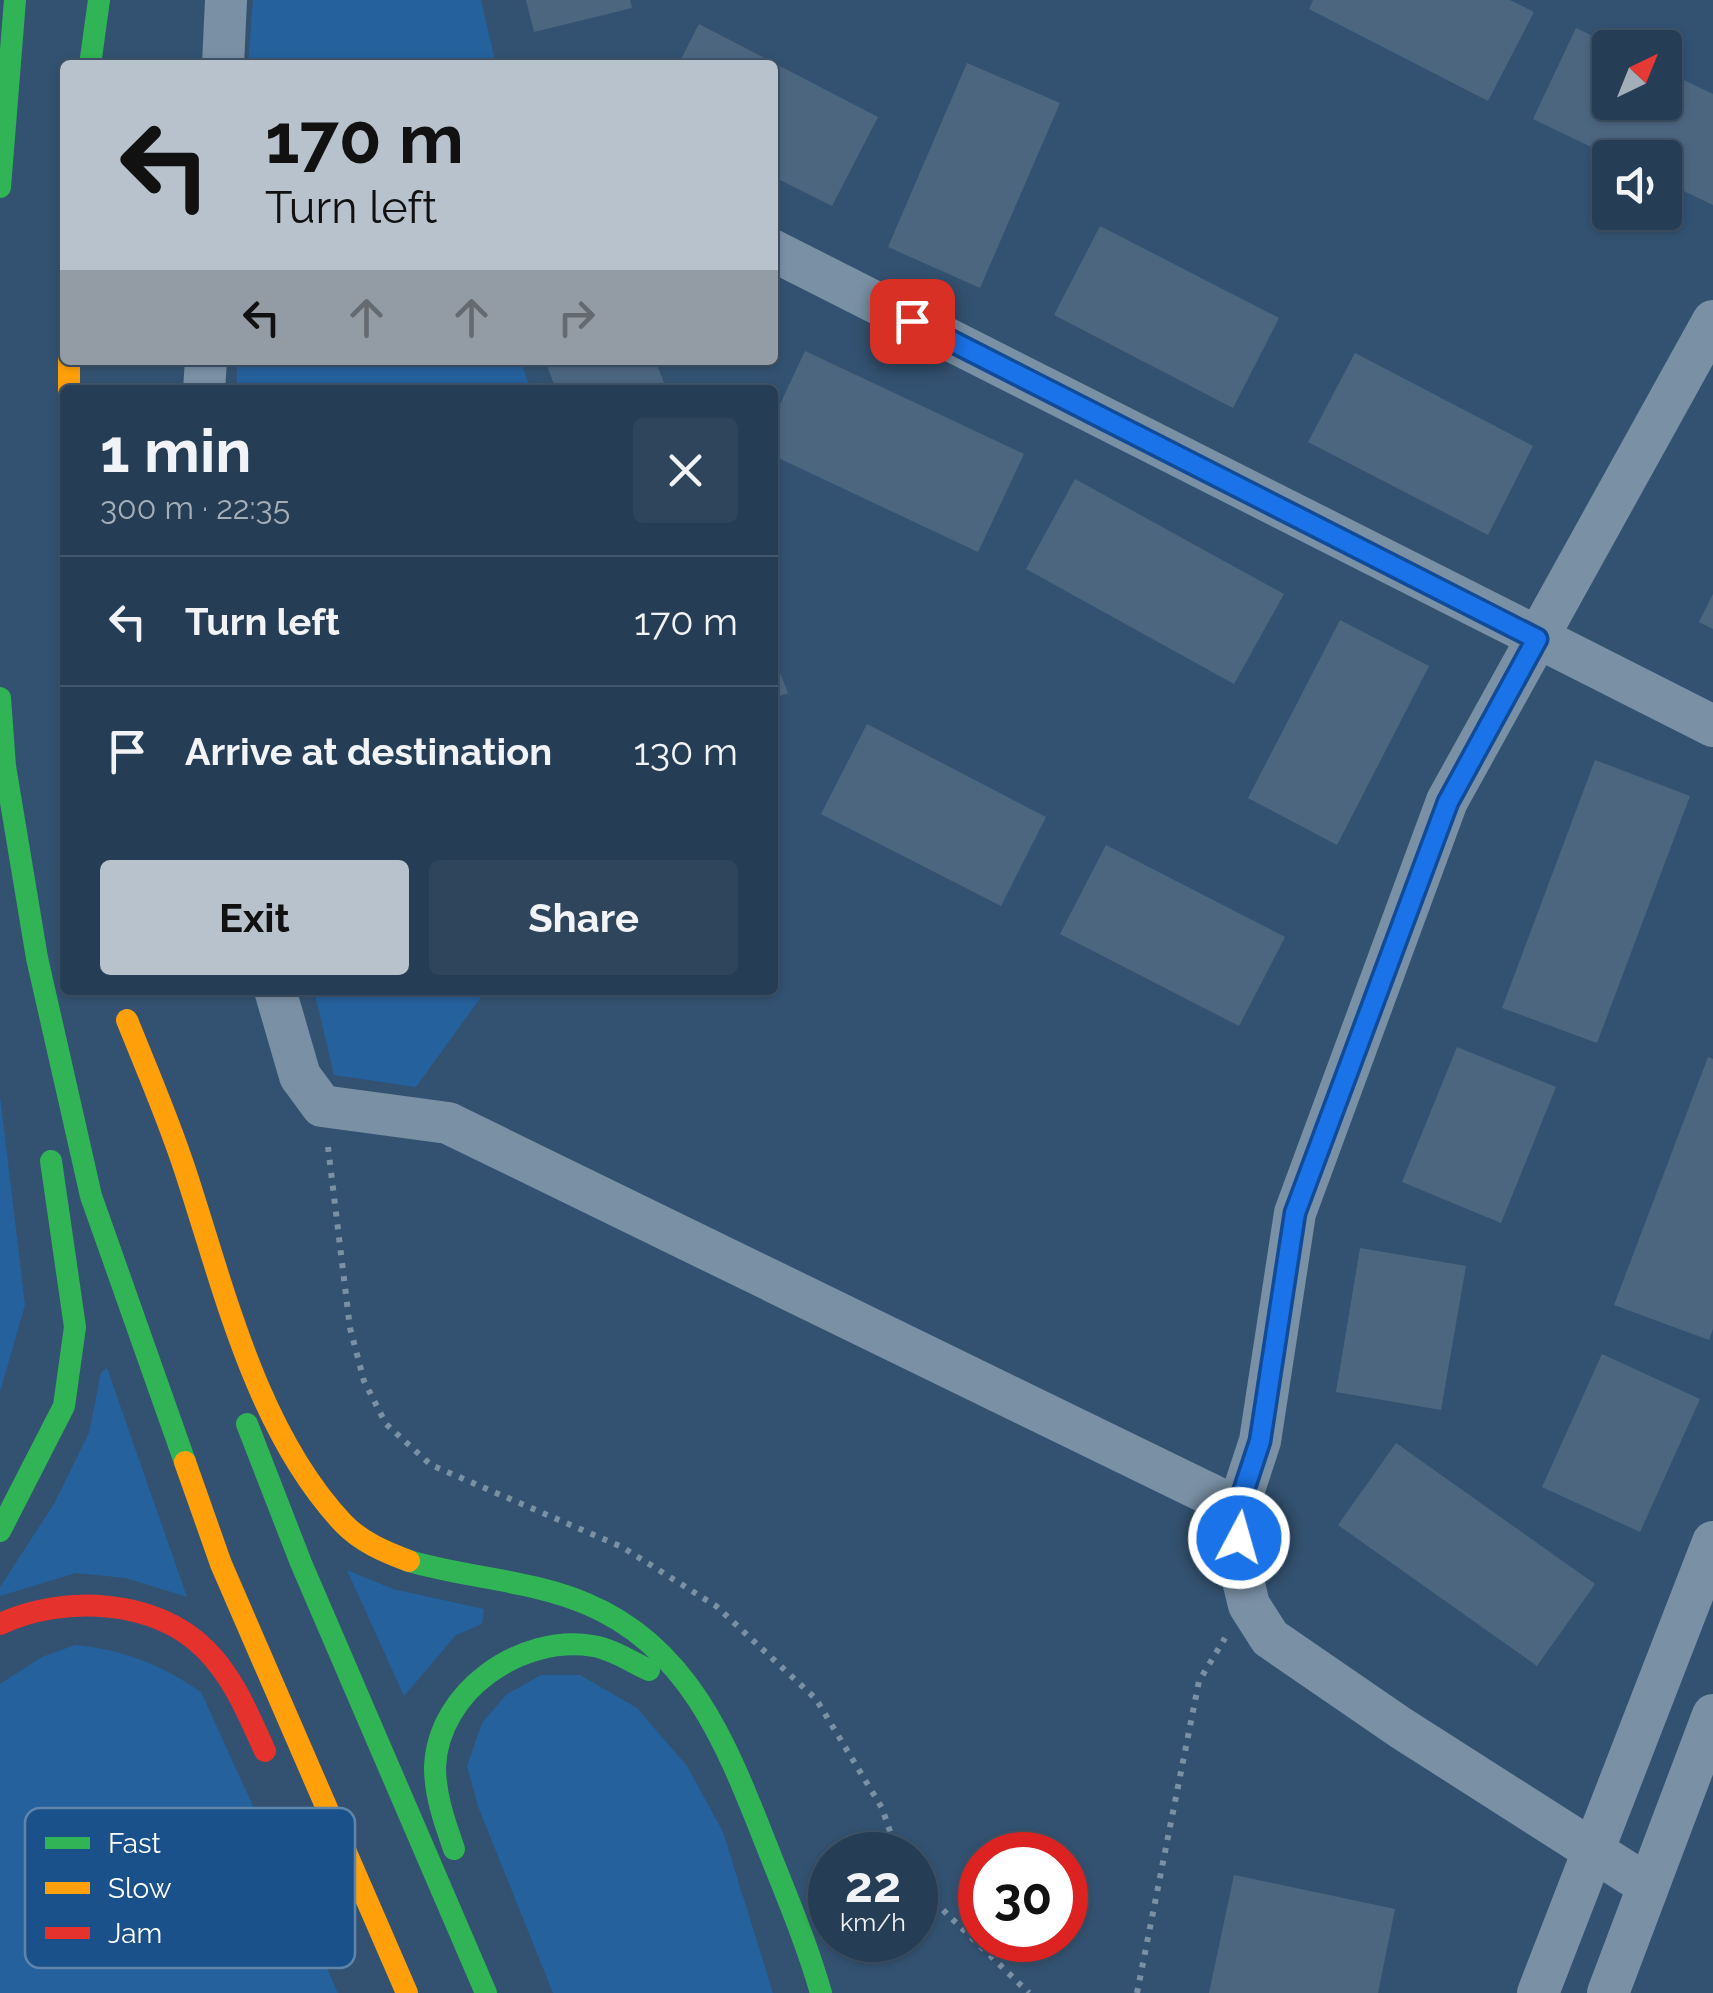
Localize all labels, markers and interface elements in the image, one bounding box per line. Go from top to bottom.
north arrow [1592,30,1682,120]
map controls [1592,30,1682,230]
text: 170 m [265,97,464,179]
icon: left [100,100,230,230]
button: sound [1592,140,1682,230]
text: Turn left [265,181,437,234]
pin [870,279,955,364]
icon: left [234,290,289,345]
icon: ahead [339,290,394,345]
icon: ahead [444,290,499,345]
icon: right [549,290,604,345]
icon: arrive [885,294,940,349]
text: 1 min [100,416,251,486]
button: close [633,418,738,523]
text: 300 m · 22:35 [100,489,290,526]
icon: left [100,594,155,649]
text: Turn left [185,599,340,644]
text: 170 m [634,599,738,644]
icon: arrive [100,724,155,779]
text: Arrive at destination [185,729,552,774]
text: 130 m [634,729,738,774]
button: Exit [100,860,409,975]
button: Share [429,860,738,975]
position arrow [1187,1486,1291,1590]
legend [25,1808,355,1968]
text: Fast [108,1827,161,1860]
speed limit sign: 30 [958,1832,1088,1962]
text: 22 [845,1855,901,1914]
text: Slow [108,1872,172,1905]
text: km/h [840,1907,906,1937]
text: Jam [108,1917,162,1950]

